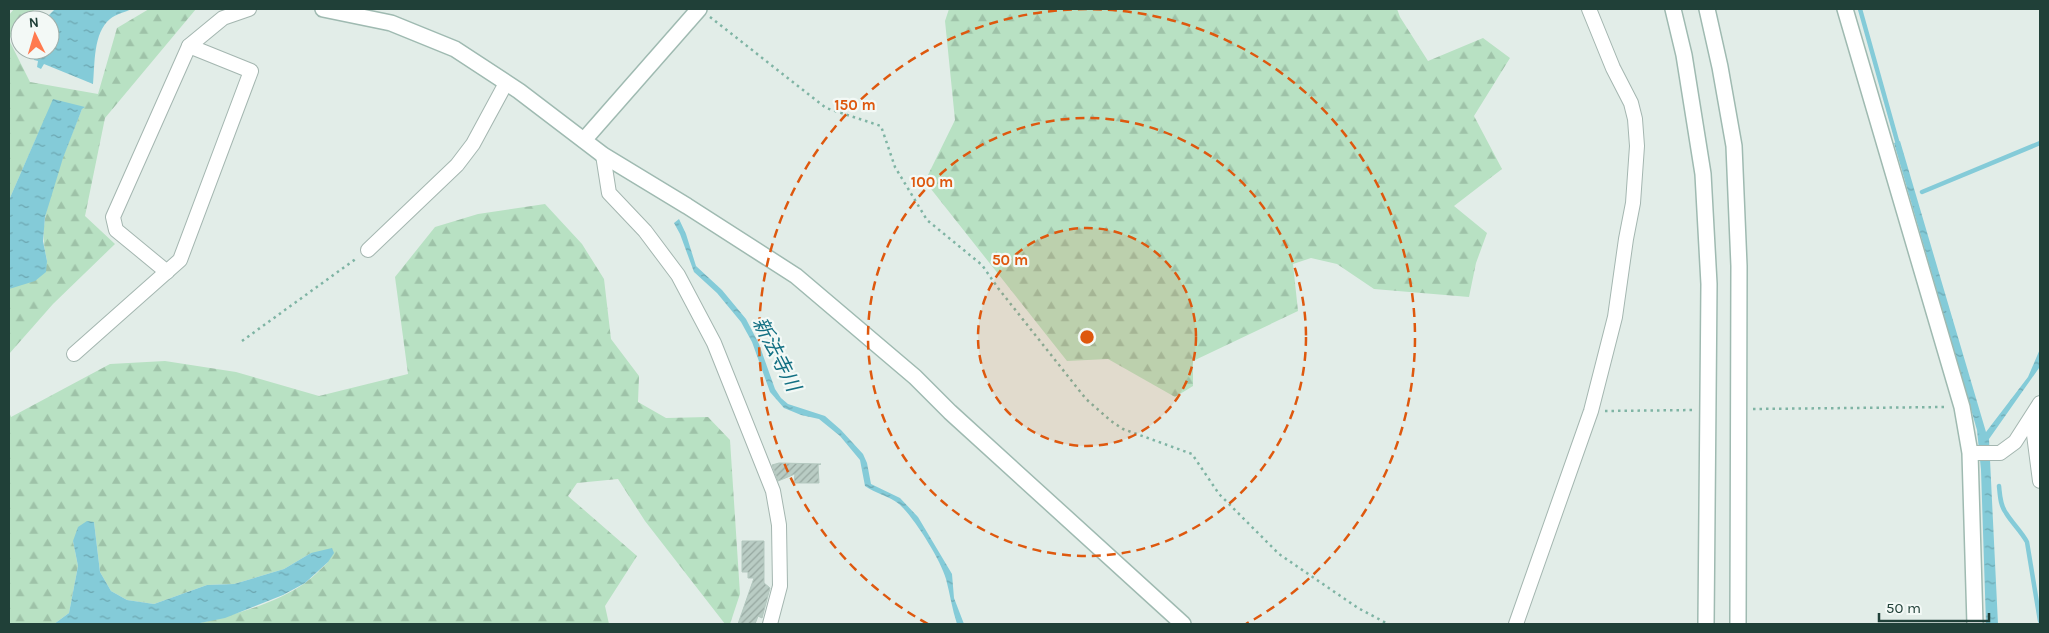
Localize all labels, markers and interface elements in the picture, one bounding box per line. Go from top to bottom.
north arrow [10,10,60,60]
text: N [28,14,40,31]
text: 150 m [834,96,876,114]
text: 100 m [911,173,953,191]
text: 50 m [992,251,1028,269]
water label: 新法寺川 [748,313,806,397]
centre of rings [1078,328,1096,346]
scale bar [1879,590,1989,622]
text: 50 m [1886,599,1921,617]

